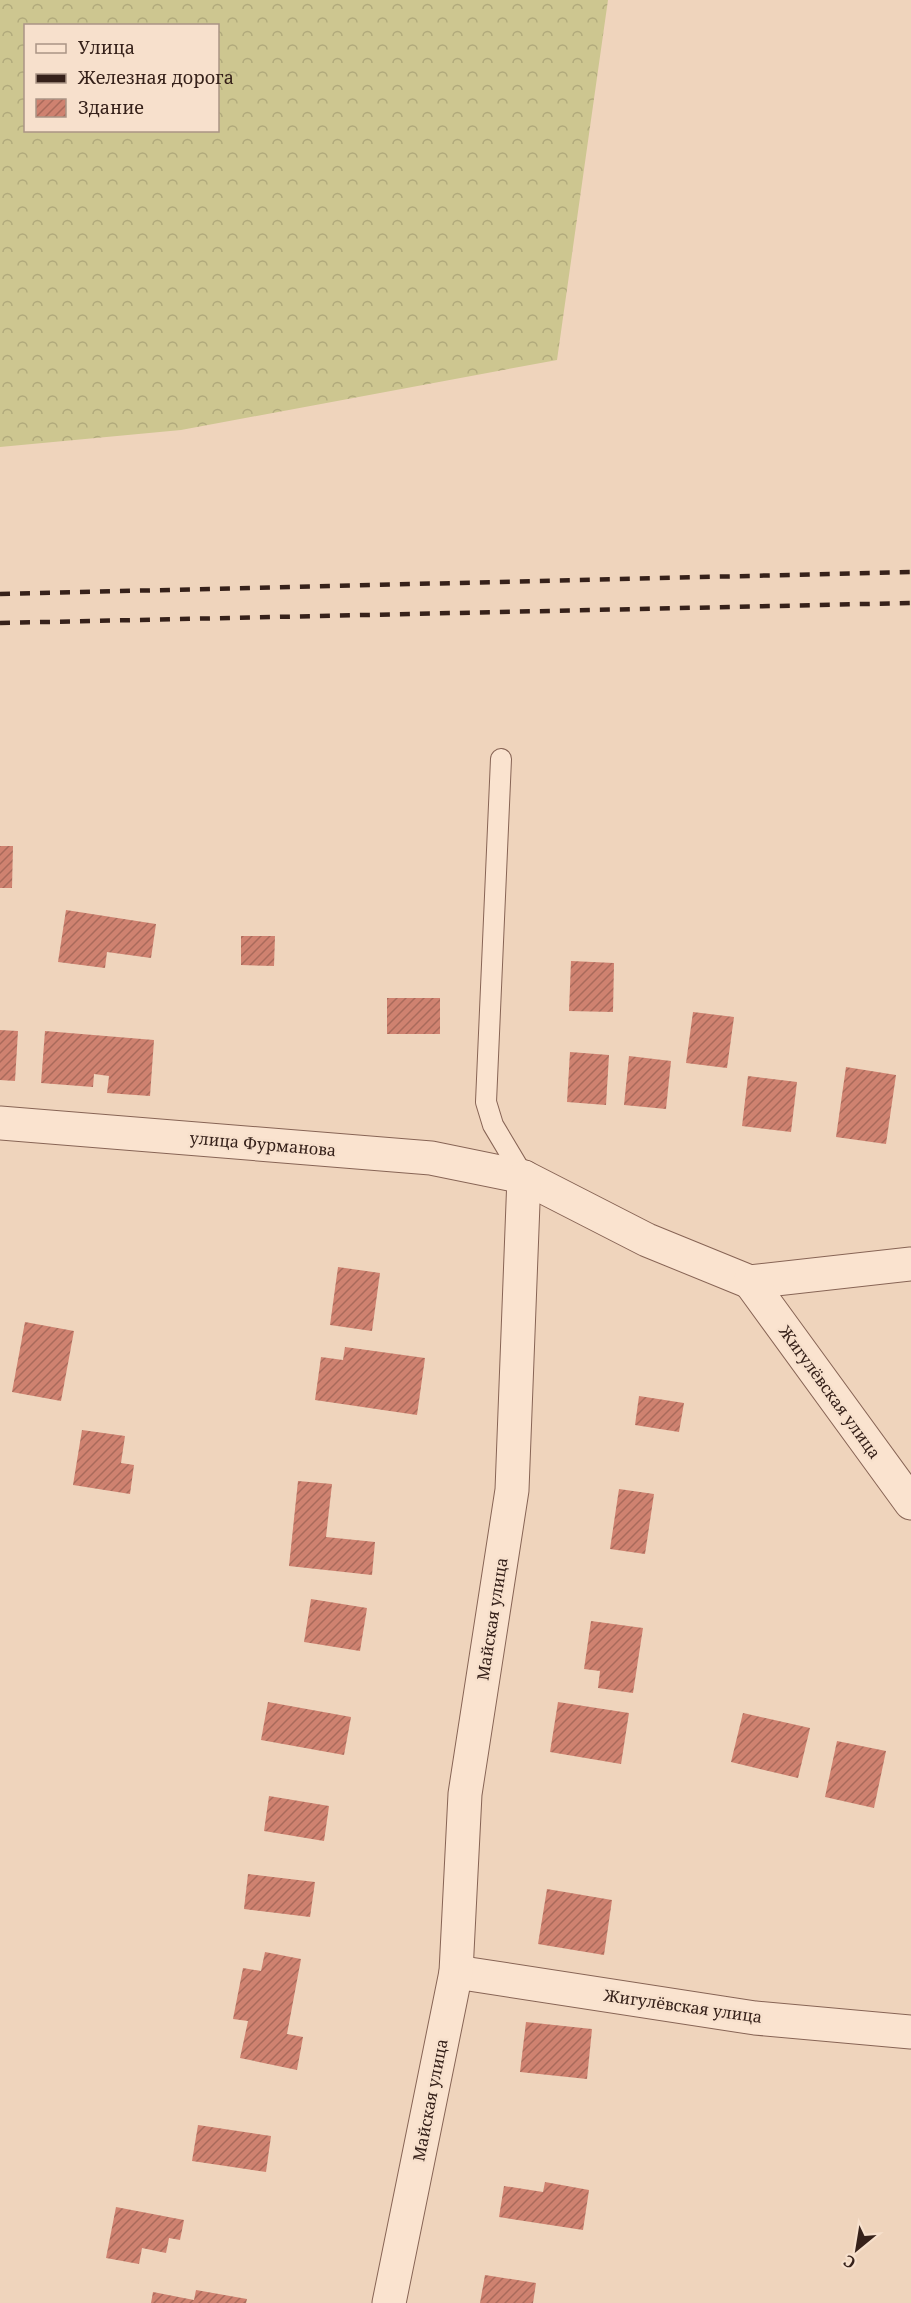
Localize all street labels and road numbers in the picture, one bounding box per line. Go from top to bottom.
street label: улица Фурманова [189,1127,337,1161]
street label: Жигулёвская улица [774,1320,886,1463]
street label: Майская улица [471,1556,513,1682]
street label: Жигулёвская улица [601,1984,764,2028]
street label: Майская улица [407,2037,453,2163]

